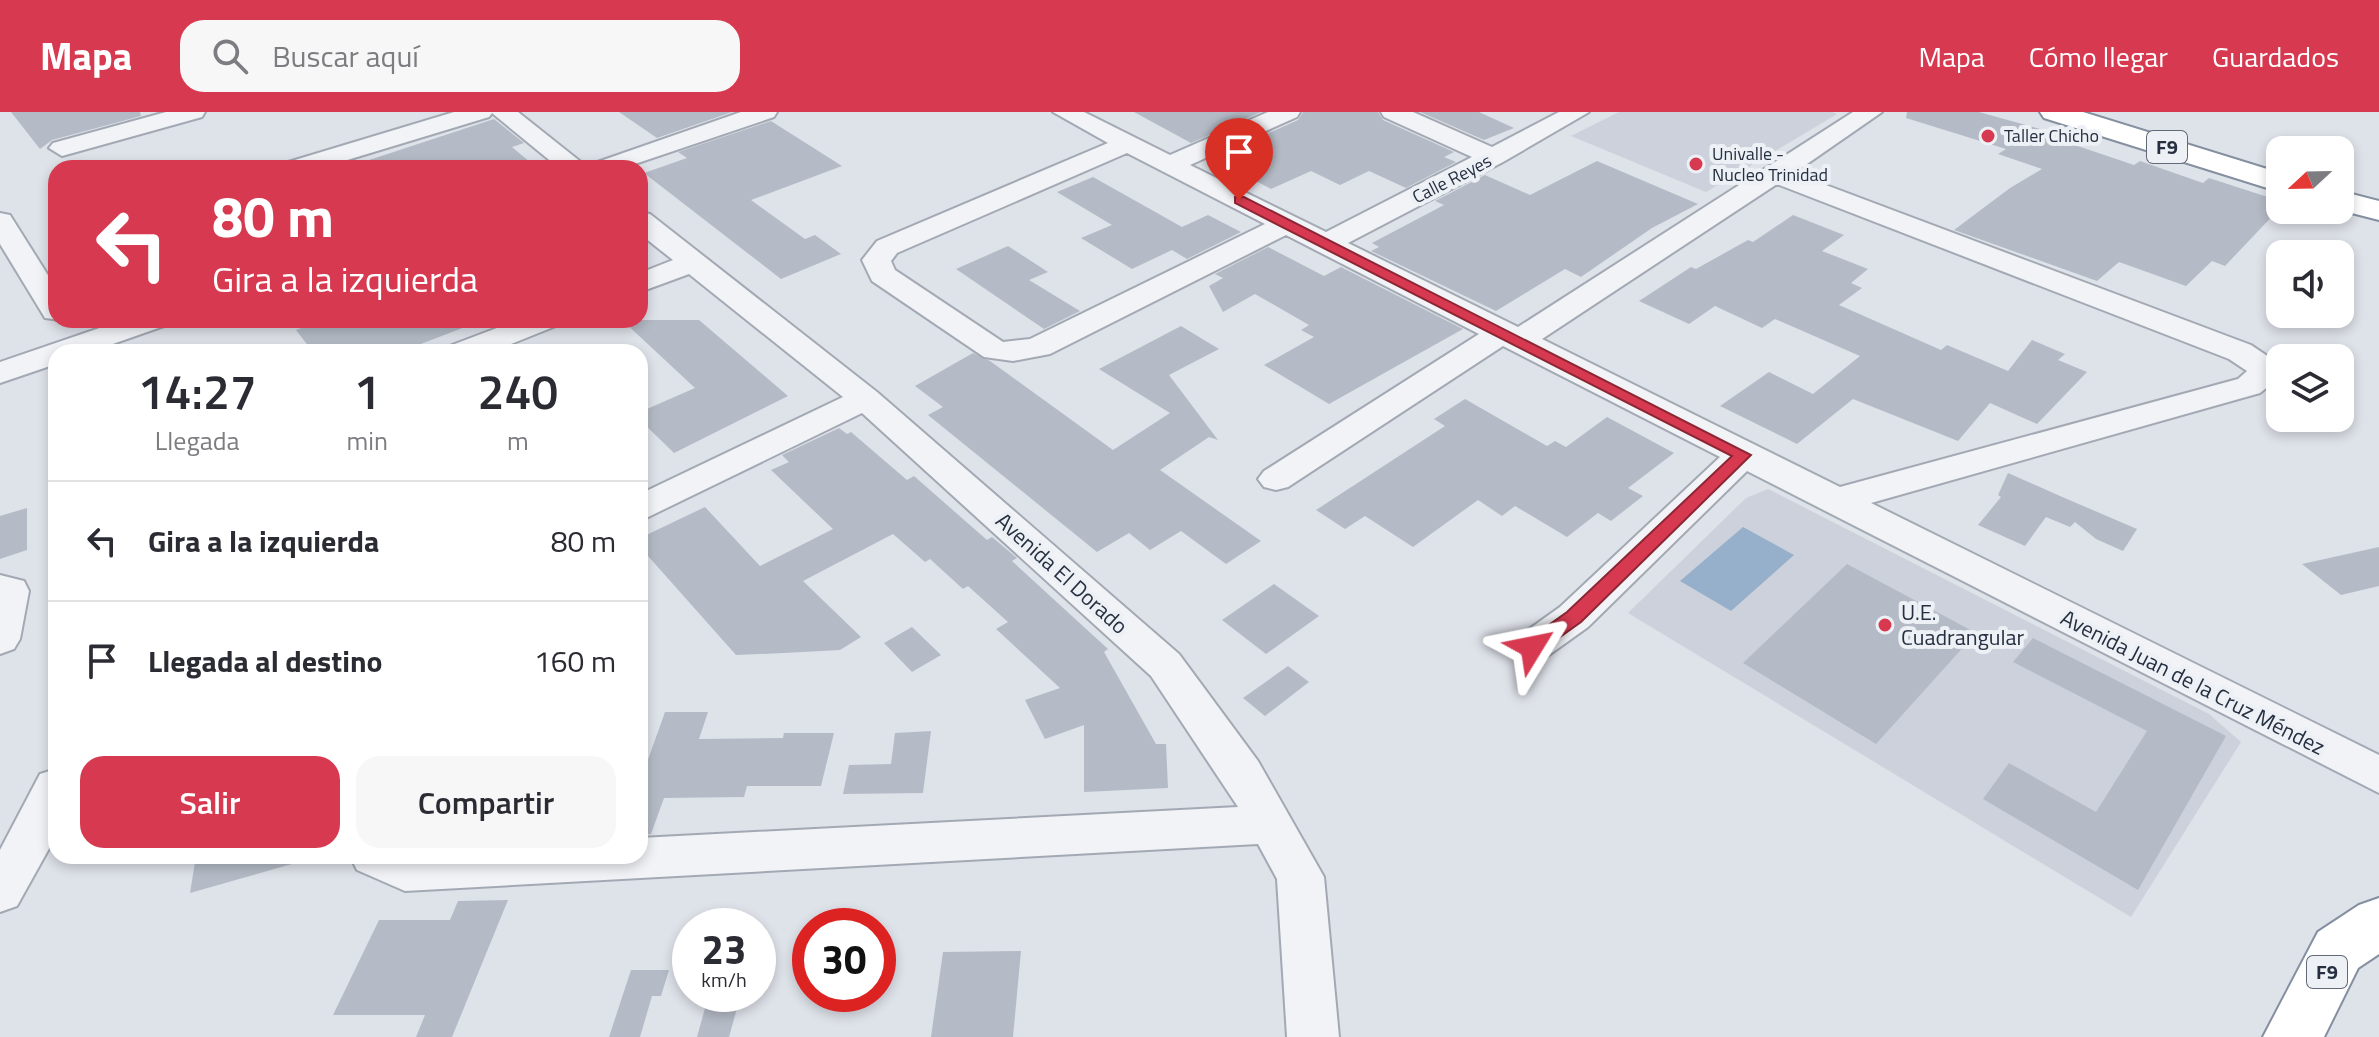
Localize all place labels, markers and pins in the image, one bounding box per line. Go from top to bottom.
pin [1205,118,1273,200]
place label: Taller Chicho [2004,122,2099,149]
marker: Taller Chicho [1979,127,1997,145]
place label: Univalle - Nucleo Trinidad [1712,140,1828,188]
marker: Univalle - Nucleo Trinidad [1687,155,1705,173]
place label: U.E. Cuadrangular [1901,595,2025,654]
marker: U.E. Cuadrangular [1876,616,1894,634]

